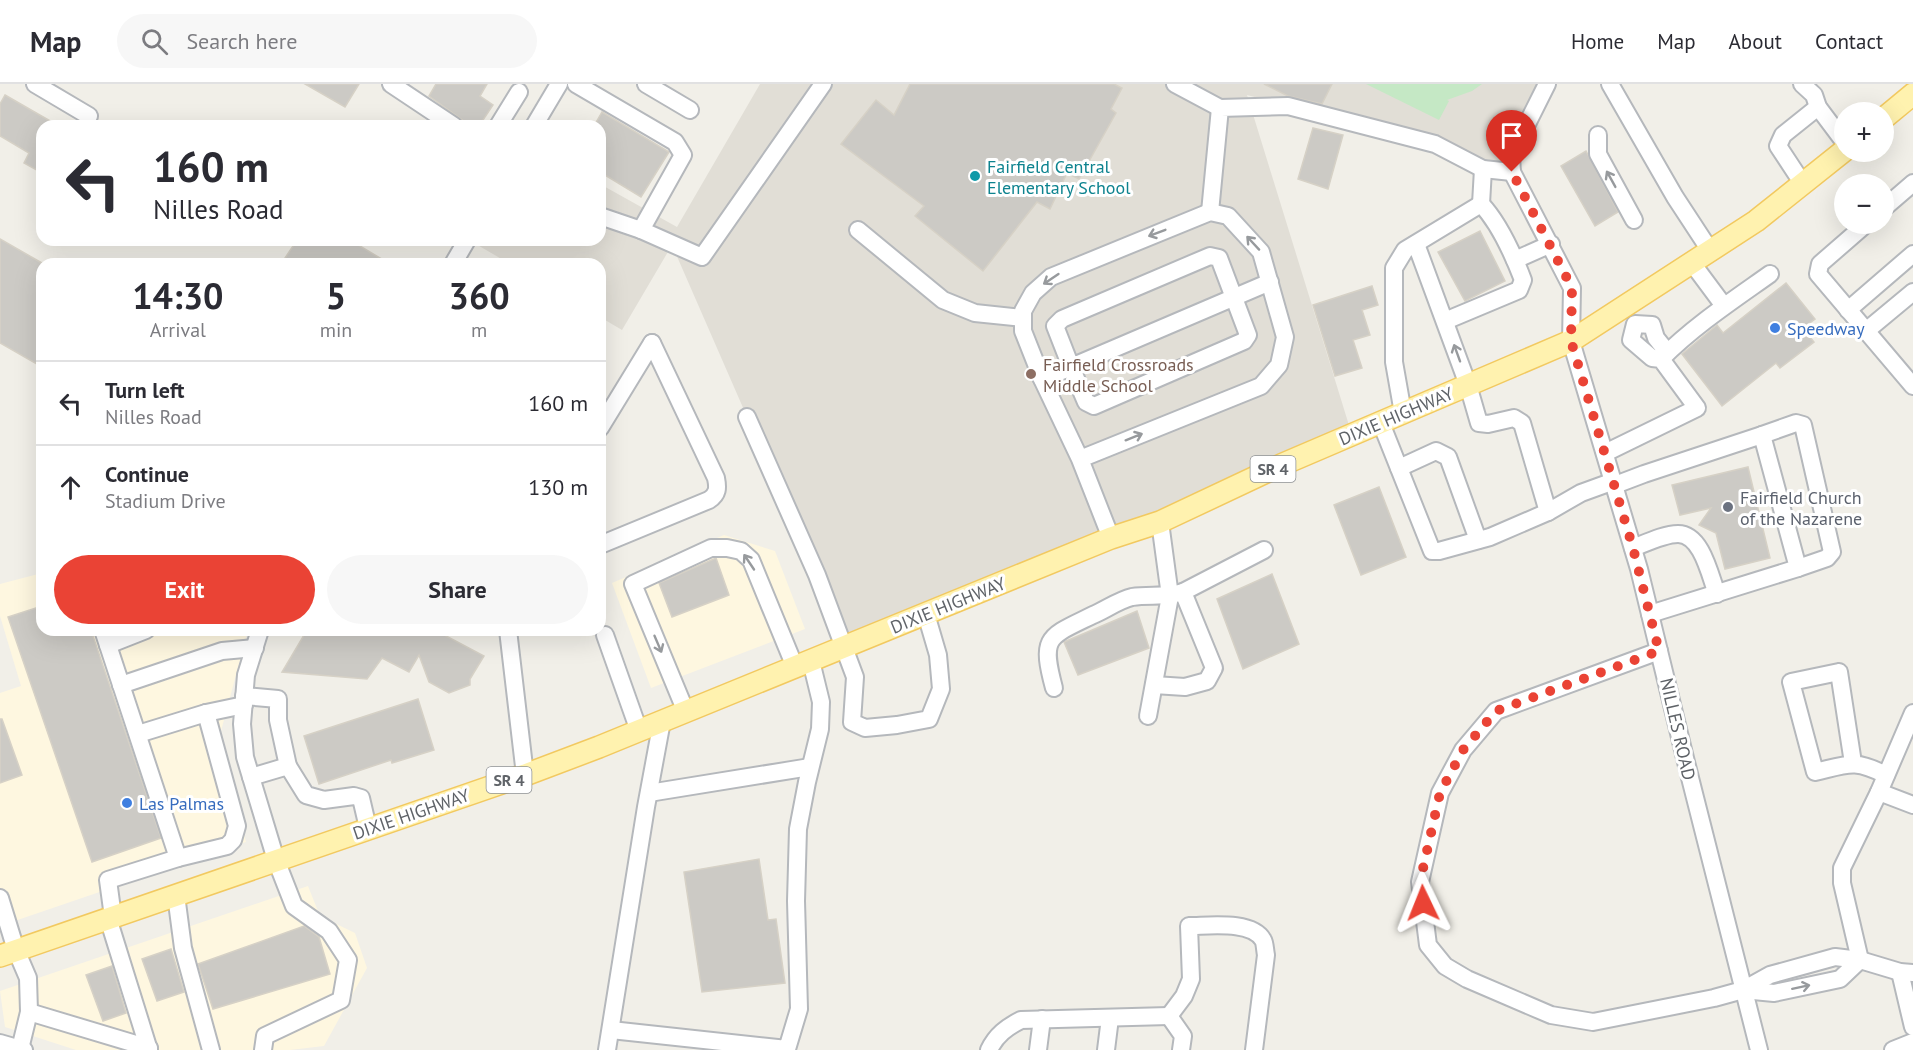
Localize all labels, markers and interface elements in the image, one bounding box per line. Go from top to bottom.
search box [117,14,537,68]
text: Map [30,23,81,60]
icon: search [138,25,171,58]
text: Search here [186,27,297,55]
text: Home [1571,28,1624,55]
text: Map [1657,28,1696,55]
text: About [1729,28,1782,55]
text: Contact [1815,28,1883,55]
map controls [1834,102,1894,234]
button: + [1834,102,1894,162]
pin [1486,110,1537,172]
icon: arrive [1495,119,1528,152]
text: 160 m [153,139,269,194]
icon: left [54,144,132,222]
place label: Fairfield Central Elementary School [987,155,1131,199]
marker: Fairfield Central Elementary School [968,169,982,183]
one-way arrow [1605,170,1617,187]
button: − [1834,174,1894,234]
text: Nilles Road [153,192,284,226]
one-way arrow [1148,228,1167,239]
one-way arrow [1246,236,1260,251]
text: 14:30 [132,272,224,319]
text: 5 [326,272,346,319]
text: 360 [449,272,510,319]
one-way arrow [1043,272,1060,285]
text: Arrival [150,317,206,343]
text: min [320,317,352,343]
text: m [471,317,487,343]
place label: Speedway [1787,317,1865,340]
marker: Speedway [1768,321,1782,335]
one-way arrow [1450,344,1461,363]
place label: Fairfield Crossroads Middle School [1043,353,1194,397]
marker: Fairfield Crossroads Middle School [1024,367,1038,381]
text: Turn left [105,376,185,404]
street label: DIXIE HIGHWAY [1335,382,1457,450]
icon: left [54,387,87,420]
text: 160 m [528,389,588,417]
text: Nilles Road [105,404,202,430]
one-way arrow [1124,431,1143,442]
road number: SR 4 [1250,456,1296,482]
text: Continue [105,460,189,488]
icon: ahead [54,471,87,504]
text: 130 m [528,473,588,501]
place label: Fairfield Church of the Nazarene [1740,486,1862,530]
text: Stadium Drive [105,488,226,514]
marker: Fairfield Church of the Nazarene [1721,500,1735,514]
one-way arrow [743,553,756,570]
button: Exit [54,555,315,624]
button: Share [327,555,588,624]
street label: DIXIE HIGHWAY [887,571,1009,639]
one-way arrow [653,634,664,652]
street label: NILLES ROAD [1655,676,1701,782]
road number: SR 4 [486,767,532,793]
street label: DIXIE HIGHWAY [350,783,472,845]
place label: Las Palmas [139,792,224,815]
marker: Las Palmas [120,796,134,810]
position arrow [1391,871,1455,935]
one-way arrow [1791,981,1810,992]

